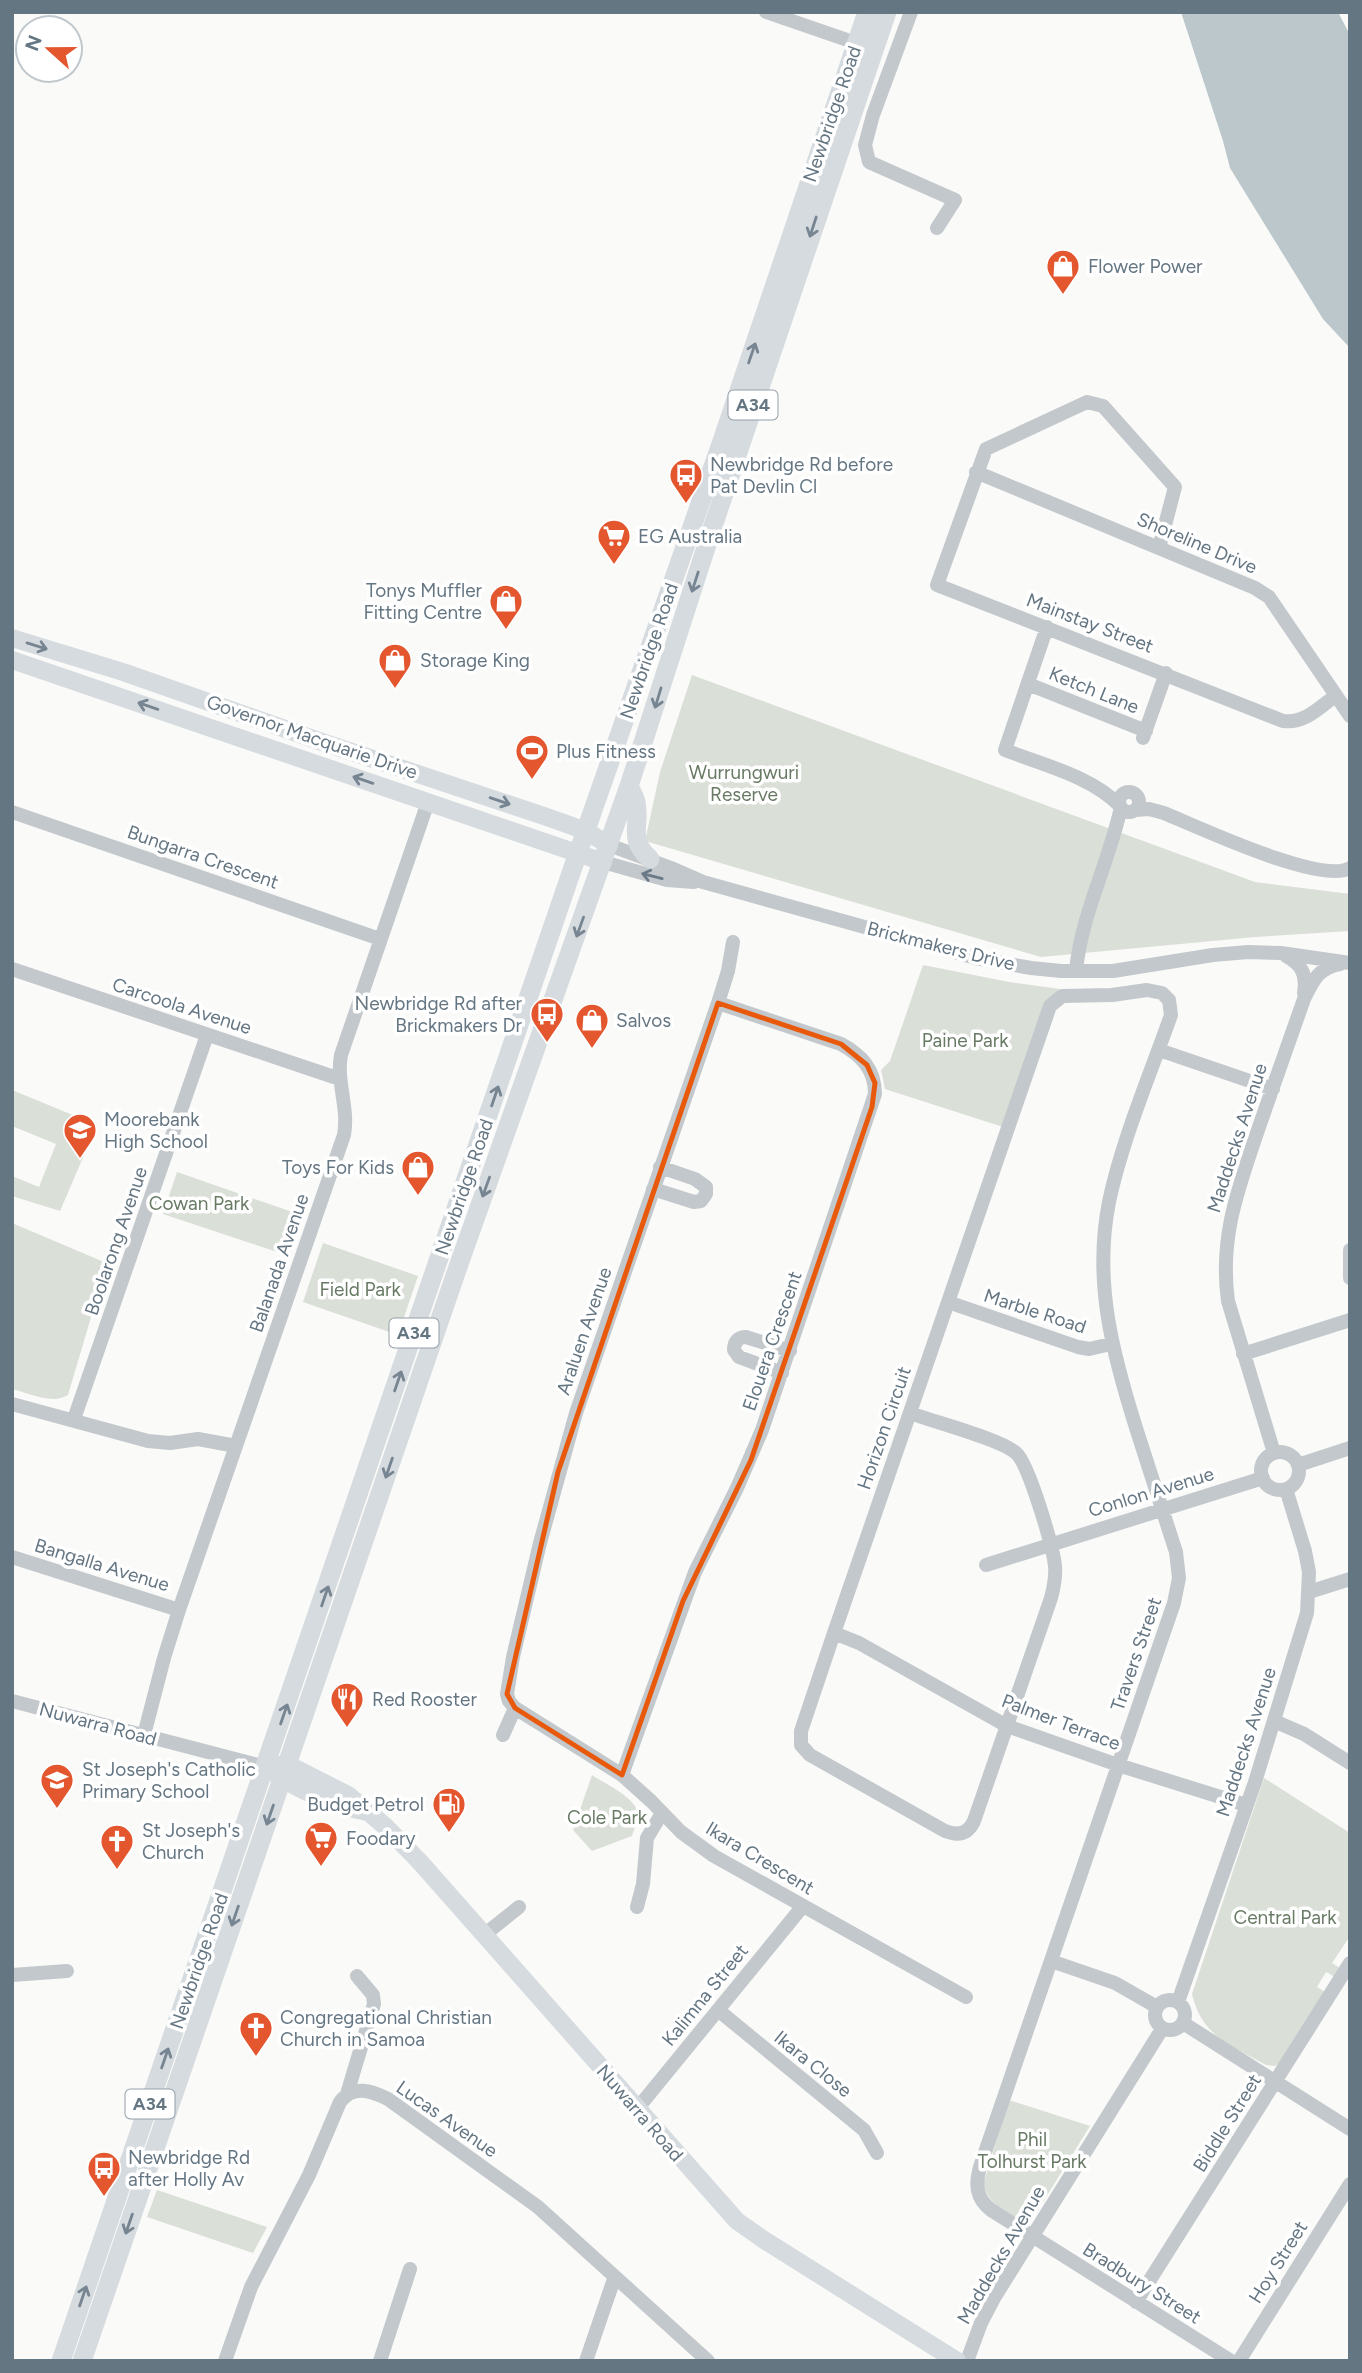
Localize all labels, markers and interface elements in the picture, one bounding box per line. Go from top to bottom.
north arrow [14,14,84,84]
text: N [20,32,47,54]
street label: Newbridge Road [798,43,866,185]
one-way arrow [806,215,818,237]
shop icon: Flower Power [1044,247,1082,296]
place label: Flower Power [1088,255,1203,278]
one-way arrow [747,343,759,365]
road number: A34 [728,390,778,419]
place label: Newbridge Rd before Pat Devlin Cl [710,453,893,498]
bus stop icon: Newbridge Rd before Pat Devlin Cl [667,456,705,505]
street label: Shoreline Drive [1133,507,1261,579]
supermarket icon: EG Australia [595,517,633,566]
place label: EG Australia [638,525,742,548]
one-way arrow [687,571,700,593]
place label: Tonys Muffler Fitting Centre [363,579,483,624]
street label: Newbridge Road [615,580,683,722]
shop icon: Tonys Muffler Fitting Centre [487,582,525,631]
street label: Mainstay Street [1023,588,1157,658]
one-way arrow [26,640,48,653]
shop icon: Storage King [376,641,414,690]
place label: Storage King [420,649,530,672]
street label: Ketch Lane [1046,662,1142,718]
one-way arrow [650,687,663,709]
street label: Governor Macquarie Drive [204,690,420,784]
one-way arrow [137,699,159,712]
sports icon: Plus Fitness [513,732,551,781]
place label: Plus Fitness [556,740,656,763]
park label: Wurrungwuri Reserve [689,761,799,806]
one-way arrow [353,773,375,785]
one-way arrow [489,796,511,808]
street label: Bungarra Crescent [124,820,282,894]
one-way arrow [641,869,664,882]
one-way arrow [573,915,585,937]
street label: Brickmakers Drive [865,917,1017,975]
street label: Carcoola Avenue [110,973,254,1039]
place label: Newbridge Rd after Brickmakers Dr [355,992,523,1037]
bus stop icon: Newbridge Rd after Brickmakers Dr [528,995,566,1044]
shop icon: Salvos [573,1001,611,1050]
place label: Salvos [616,1009,671,1032]
park label: Paine Park [922,1029,1009,1052]
street label: Maddecks Avenue [1202,1060,1272,1216]
one-way arrow [490,1086,502,1108]
place label: Moorebank High School [104,1108,208,1153]
school or university icon: Moorebank High School [61,1111,99,1160]
street label: Newbridge Road [430,1116,498,1258]
shop icon: Toys For Kids [399,1148,437,1197]
place label: Toys For Kids [282,1156,394,1179]
street label: Boolarong Avenue [80,1164,152,1318]
one-way arrow [479,1175,492,1197]
street label: Balanada Avenue [244,1191,314,1335]
park label: Cowan Park [149,1192,250,1215]
street label: Araluen Avenue [551,1264,617,1398]
street label: Elouera Crescent [737,1268,807,1414]
park label: Field Park [319,1278,401,1301]
street label: Marble Road [981,1284,1089,1338]
road number: A34 [390,1318,438,1348]
street label: Horizon Circuit [852,1363,916,1493]
one-way arrow [392,1370,405,1392]
one-way arrow [382,1456,394,1478]
street label: Conlon Avenue [1085,1462,1217,1522]
street label: Bangalla Avenue [32,1534,172,1596]
one-way arrow [320,1586,332,1608]
street label: Travers Street [1106,1594,1166,1714]
street label: Maddecks Avenue [1211,1664,1281,1820]
restaurant icon: Red Rooster [328,1680,366,1729]
place label: Red Rooster [372,1688,477,1711]
street label: Palmer Terrace [998,1689,1124,1755]
street label: Nuwarra Road [37,1697,159,1751]
one-way arrow [279,1703,291,1725]
place label: St Joseph's Catholic Primary School [82,1758,256,1803]
school or university icon: St Joseph's Catholic Primary School [38,1761,76,1810]
fuel station icon: Budget Petrol [430,1785,468,1834]
place label: Budget Petrol [307,1793,424,1816]
one-way arrow [263,1804,275,1826]
park label: Cole Park [567,1806,648,1829]
street label: Ikara Crescent [702,1817,818,1899]
place label: St Joseph's Church [142,1819,240,1864]
supermarket icon: Foodary [302,1819,340,1868]
church icon: St Joseph's Church [98,1822,136,1871]
place label: Foodary [346,1827,416,1850]
street label: Newbridge Road [165,1890,233,2032]
one-way arrow [228,1905,241,1927]
park label: Central Park [1234,1906,1337,1929]
street label: Kalimna Street [657,1940,753,2050]
place label: Congregational Christian Church in Samoa [280,2006,492,2051]
church icon: Congregational Christian Church in Samoa [237,2009,275,2058]
street label: Ikara Close [770,2026,856,2102]
one-way arrow [160,2048,172,2070]
street label: Nuwarra Road [592,2060,688,2166]
street label: Biddle Street [1188,2070,1266,2176]
street label: Lucas Avenue [392,2076,502,2162]
road number: A34 [125,2090,174,2118]
park label: Phil Tolhurst Park [977,2128,1087,2173]
place label: Newbridge Rd after Holly Av [128,2146,250,2191]
bus stop icon: Newbridge Rd after Holly Av [85,2149,123,2198]
street label: Maddecks Avenue [952,2182,1050,2328]
one-way arrow [122,2212,134,2234]
street label: Hoy Street [1244,2216,1312,2308]
street label: Bradbury Street [1079,2238,1205,2328]
one-way arrow [78,2286,90,2308]

